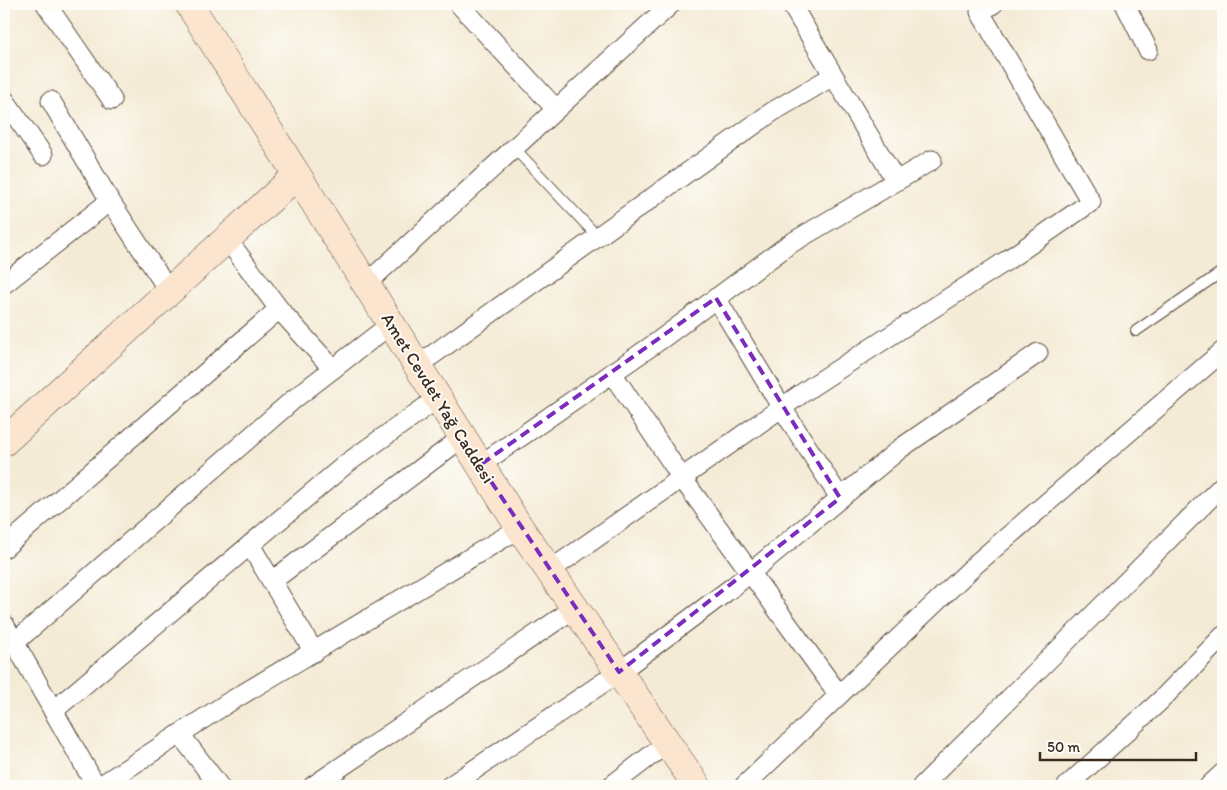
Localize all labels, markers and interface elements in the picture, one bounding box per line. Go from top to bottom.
street label: Amet Cevdet Yağ Caddesi [376,309,500,487]
scale bar [1040,730,1196,762]
text: 50 m [1047,738,1080,756]

